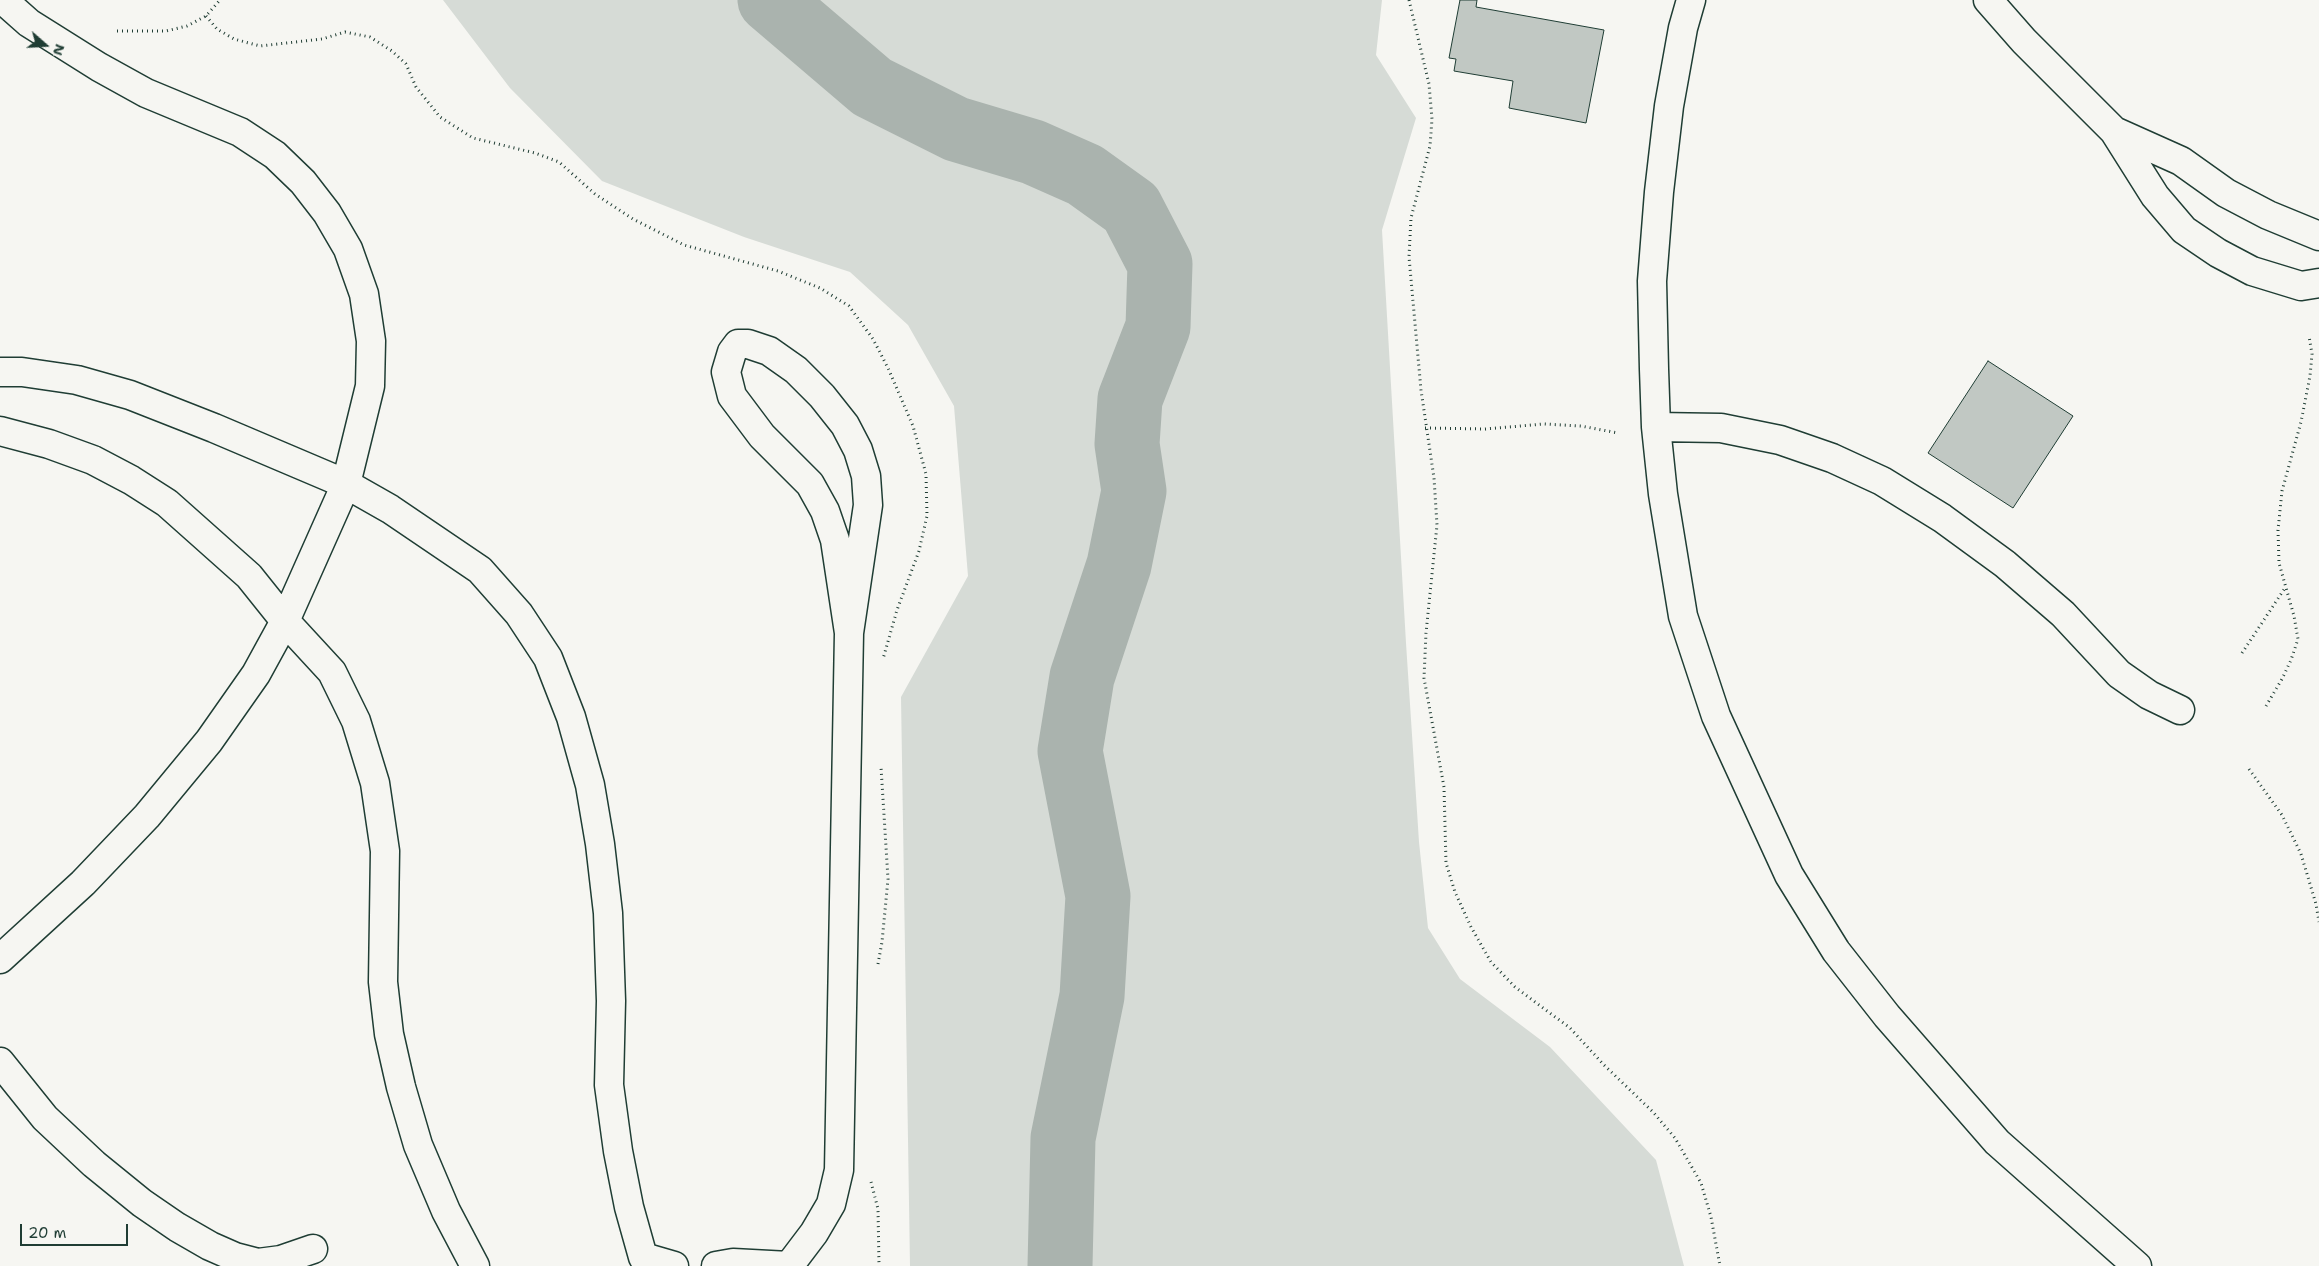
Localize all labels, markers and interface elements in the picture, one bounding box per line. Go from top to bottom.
north arrow [20,20,70,70]
text: N [49,42,69,58]
scale bar [22,1214,130,1246]
text: 20 m [28,1223,67,1243]

